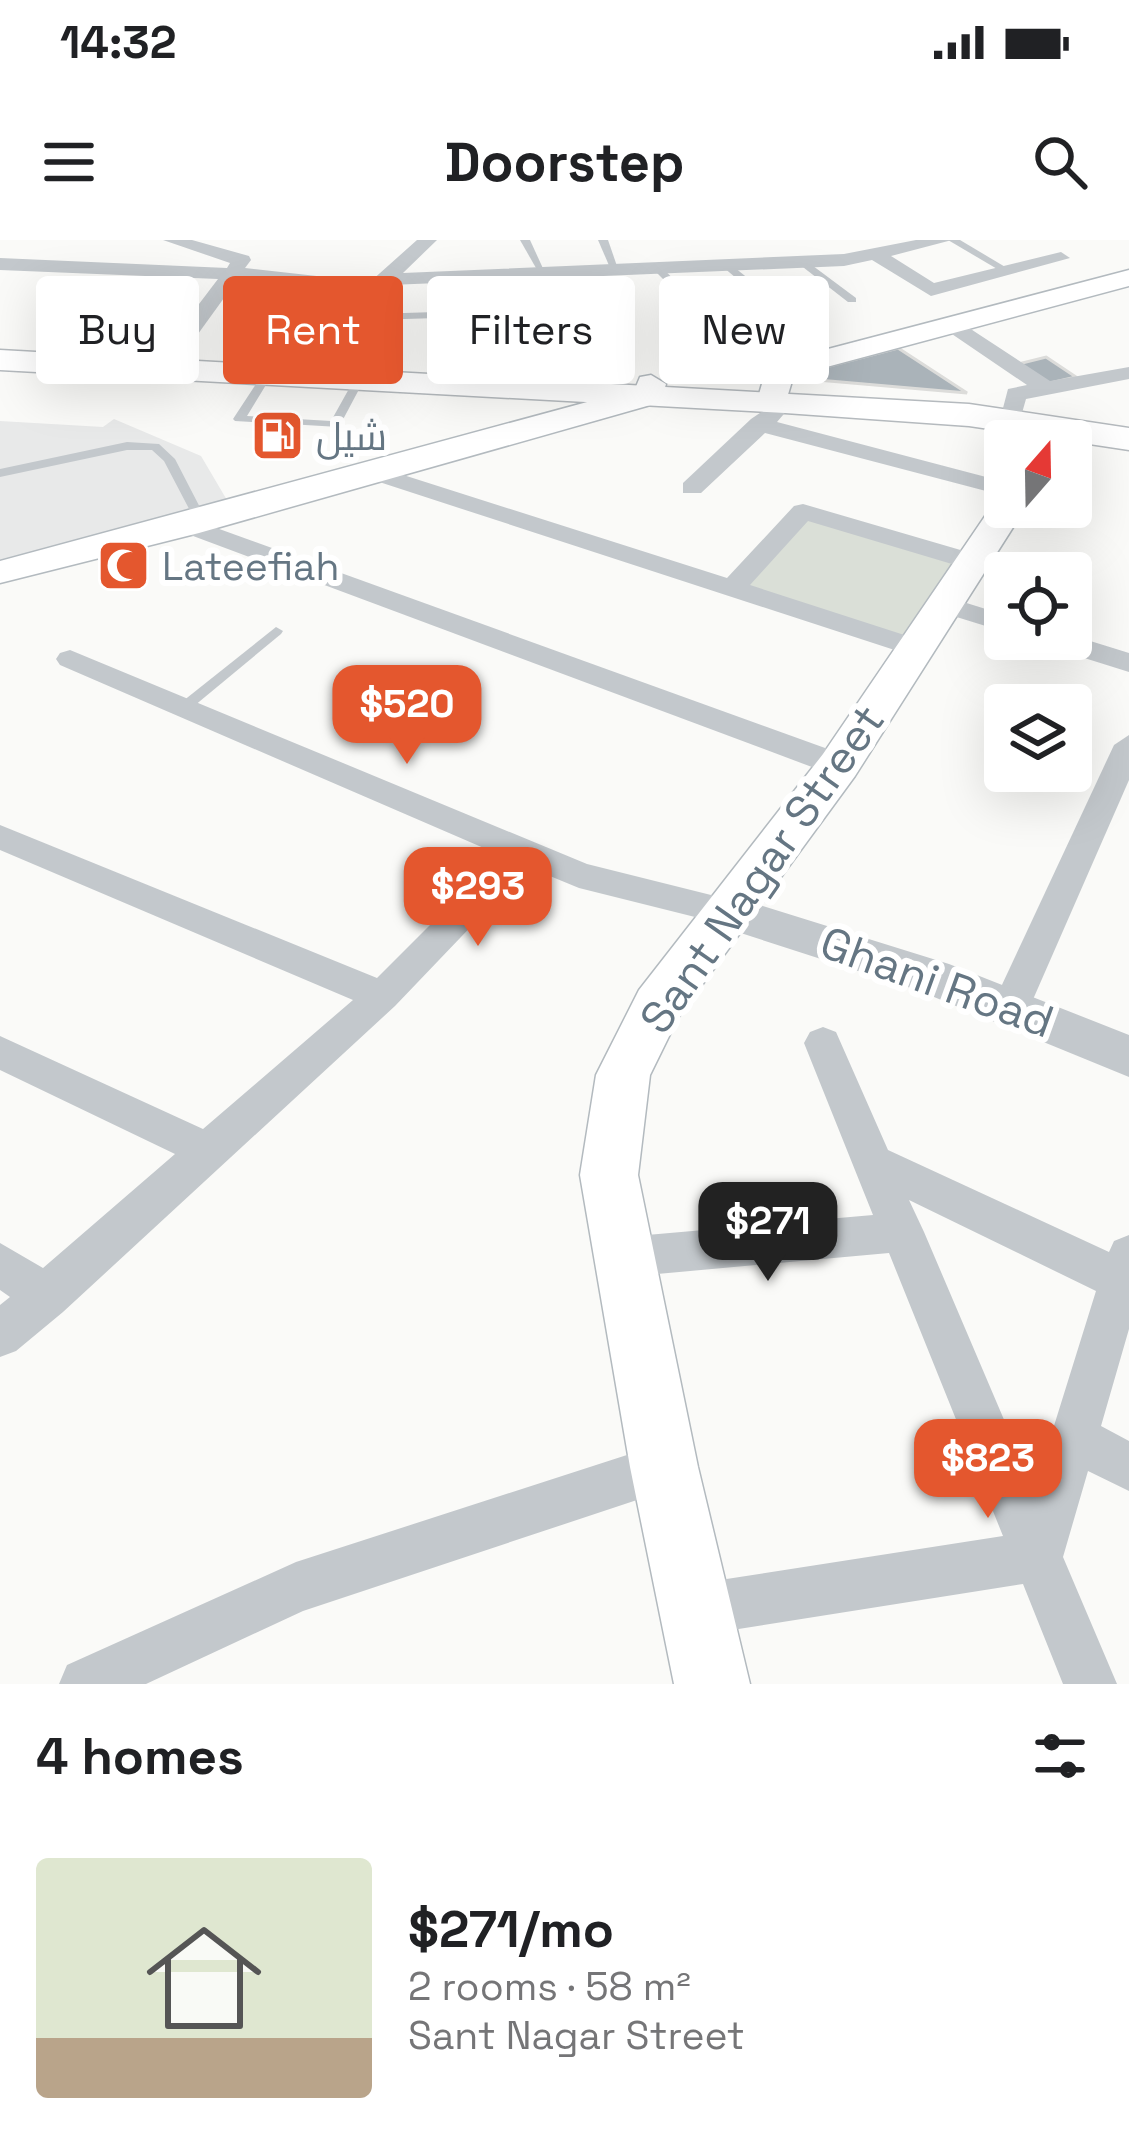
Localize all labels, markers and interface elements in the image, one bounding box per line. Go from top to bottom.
text: 14:32 [60,14,176,71]
text: Doorstep [445,128,684,197]
icon: menu [36,129,102,195]
icon: search [1027,129,1093,195]
chip: Buy [36,276,199,384]
chip: Rent [223,276,403,384]
chip: Filters [427,276,635,384]
chip: New [659,276,829,384]
fuel station icon: شیل [249,408,305,464]
place label: شیل [316,412,387,461]
north arrow [984,420,1092,528]
map controls [984,420,1092,792]
mosque icon: Lateefiah [95,538,151,594]
place label: Lateefiah [162,542,339,591]
button: locate [984,552,1092,660]
pin: $520 [336,665,478,767]
text: $520 [359,679,455,728]
button: layers [984,684,1092,792]
street label: Sant Nagar Street [627,693,897,1045]
pin: $293 [407,847,549,949]
text: $293 [431,861,525,910]
street label: Ghani Road [813,914,1061,1050]
pin: $271 [697,1182,839,1284]
text: $271 [725,1196,811,1245]
pin: $823 [917,1419,1059,1521]
text: $823 [941,1433,1035,1482]
icon: filters [1027,1723,1093,1789]
text: 4 homes [36,1724,244,1789]
text: $271/mo [408,1897,614,1962]
icon: home [132,1906,276,2050]
text: 2 rooms · 58 m² [408,1962,691,2011]
text: Sant Nagar Street [408,2011,745,2060]

